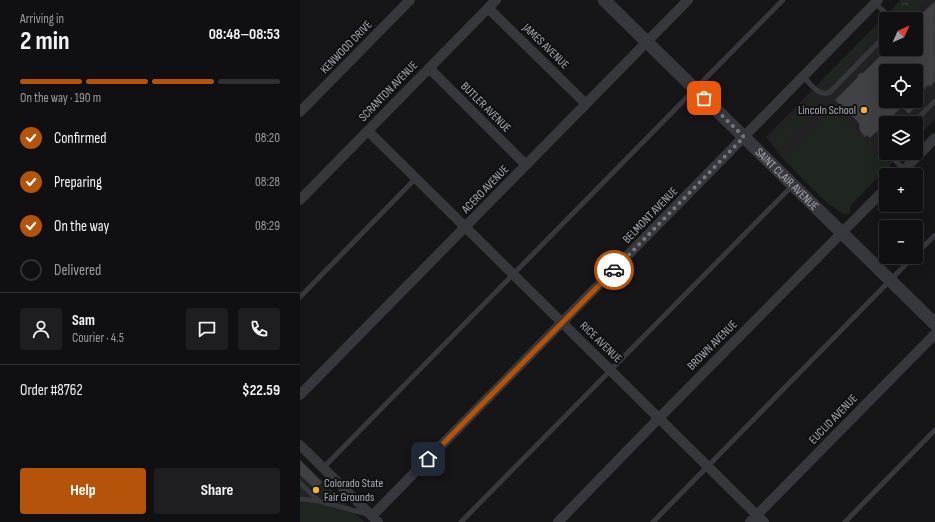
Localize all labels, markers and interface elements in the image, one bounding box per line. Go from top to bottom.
text: Arriving in [20,11,64,27]
north arrow [879,12,923,56]
map controls [879,12,923,264]
street label: KENWOOD DRIVE [317,18,375,77]
street label: JAMES AVENUE [519,20,572,72]
text: 08:48–08:53 [209,25,280,44]
text: 2 min [20,26,70,57]
street label: SCRANTON AVENUE [356,58,421,125]
button: locate [879,64,923,108]
street label: BUTLER AVENUE [457,79,514,136]
pin [687,81,721,115]
icon: bag [693,87,715,109]
text: On the way · 190 m [20,90,101,106]
place label: Lincoln School [798,103,856,118]
marker: Lincoln School [859,105,869,115]
button: layers [879,116,923,160]
icon: check [20,127,42,149]
text: Confirmed [54,129,107,148]
text: 08:20 [255,130,280,146]
street label: SAINT CLAIR AVENUE [752,145,822,214]
street label: ACERO AVENUE [458,162,512,217]
button: + [879,168,923,212]
icon: check [20,171,42,193]
text: Preparing [54,173,102,192]
text: 08:28 [255,174,280,190]
street label: BELMONT AVENUE [620,184,681,247]
icon: check [20,215,42,237]
text: On the way [54,217,109,236]
text: 08:29 [255,218,280,234]
button: − [879,220,923,264]
courier [594,250,634,290]
icon: car [603,259,625,281]
text: Delivered [54,261,101,280]
button: person [20,308,62,350]
button: chat [186,308,228,350]
button: phone [238,308,280,350]
text: Sam [72,311,95,330]
street label: BROWN AVENUE [684,317,741,374]
street label: RICE AVENUE [576,319,625,366]
text: Courier · 4.5 [72,330,124,346]
text: Order #8762 [20,381,83,400]
text: $22.59 [242,381,280,400]
street label: EUCLID AVENUE [806,391,861,447]
pin [411,442,445,476]
icon: home [417,448,439,470]
button: Help [20,468,146,514]
button: Share [154,468,280,514]
place label: Colorado State Fair Grounds [324,476,384,505]
marker: Colorado State Fair Grounds [311,485,321,495]

